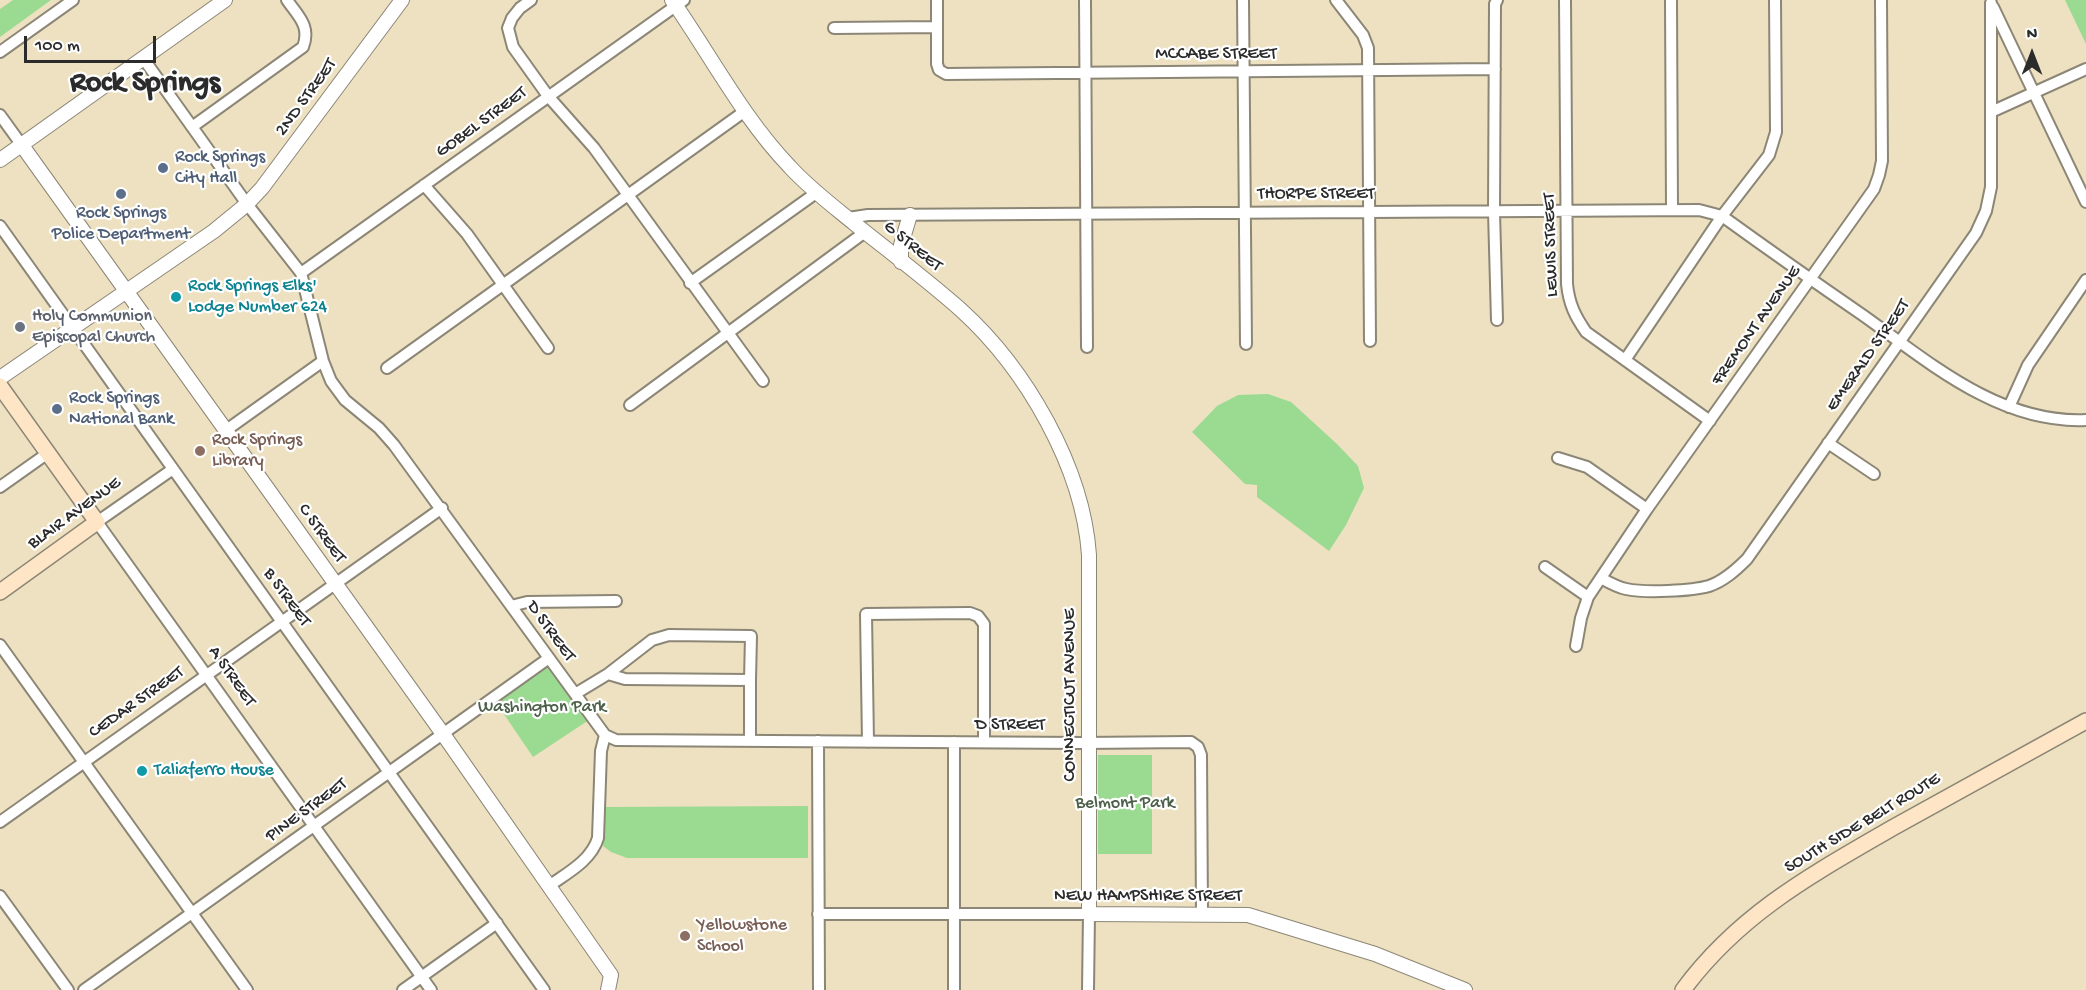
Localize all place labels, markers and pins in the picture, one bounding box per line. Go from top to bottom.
place label: Rock Springs City Hall [175,147,265,190]
marker: Rock Springs City Hall [156,161,170,175]
marker: Rock Springs Police Department [114,187,128,201]
place label: Rock Springs Police Department [52,203,190,246]
place label: Rock Springs Elks' Lodge Number 624 [188,276,327,318]
marker: Rock Springs Elks' Lodge Number 624 [169,290,183,304]
place label: Holy Communion Episcopal Church [32,306,155,348]
marker: Holy Communion Episcopal Church [13,320,27,334]
place label: Rock Springs National Bank [69,388,174,430]
marker: Rock Springs National Bank [50,402,64,416]
place label: Rock Springs Library [212,430,302,472]
marker: Rock Springs Library [193,444,207,458]
place label: Taliaferro House [154,760,274,782]
marker: Taliaferro House [135,764,149,778]
place label: Yellowstone School [697,915,787,958]
marker: Yellowstone School [678,929,692,943]

